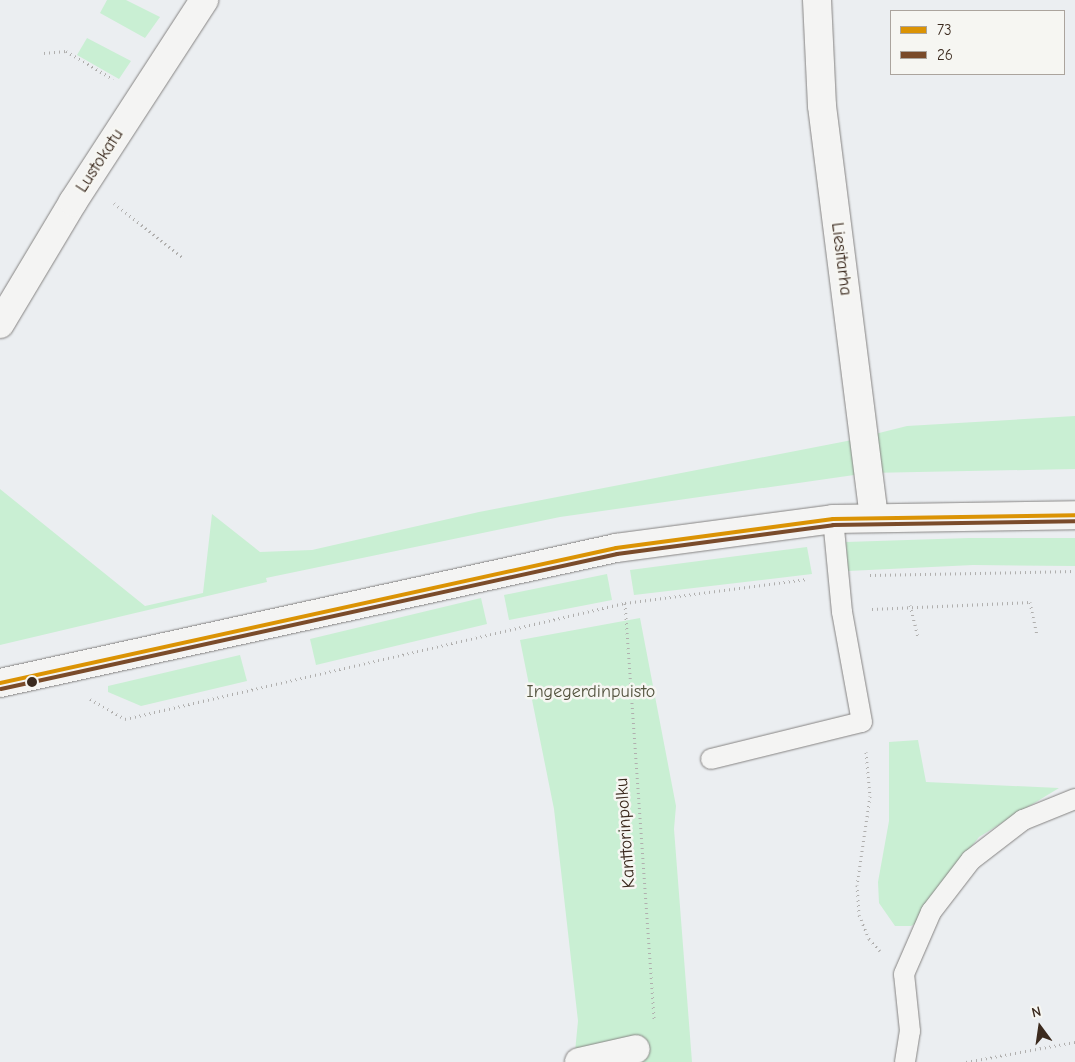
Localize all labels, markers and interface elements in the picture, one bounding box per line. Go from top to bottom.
legend [890,10,1065,75]
text: 73 [937,21,952,39]
text: 26 [937,46,953,64]
street label: Lustokatu [71,125,129,197]
street label: Liesitarha [826,221,856,297]
unlabelled marker [27,677,37,687]
park label: Ingegerdinpuisto [527,681,655,703]
street label: Kanttorinpolku [611,777,641,889]
north arrow [1015,1002,1065,1052]
text: N [1030,1003,1043,1021]

